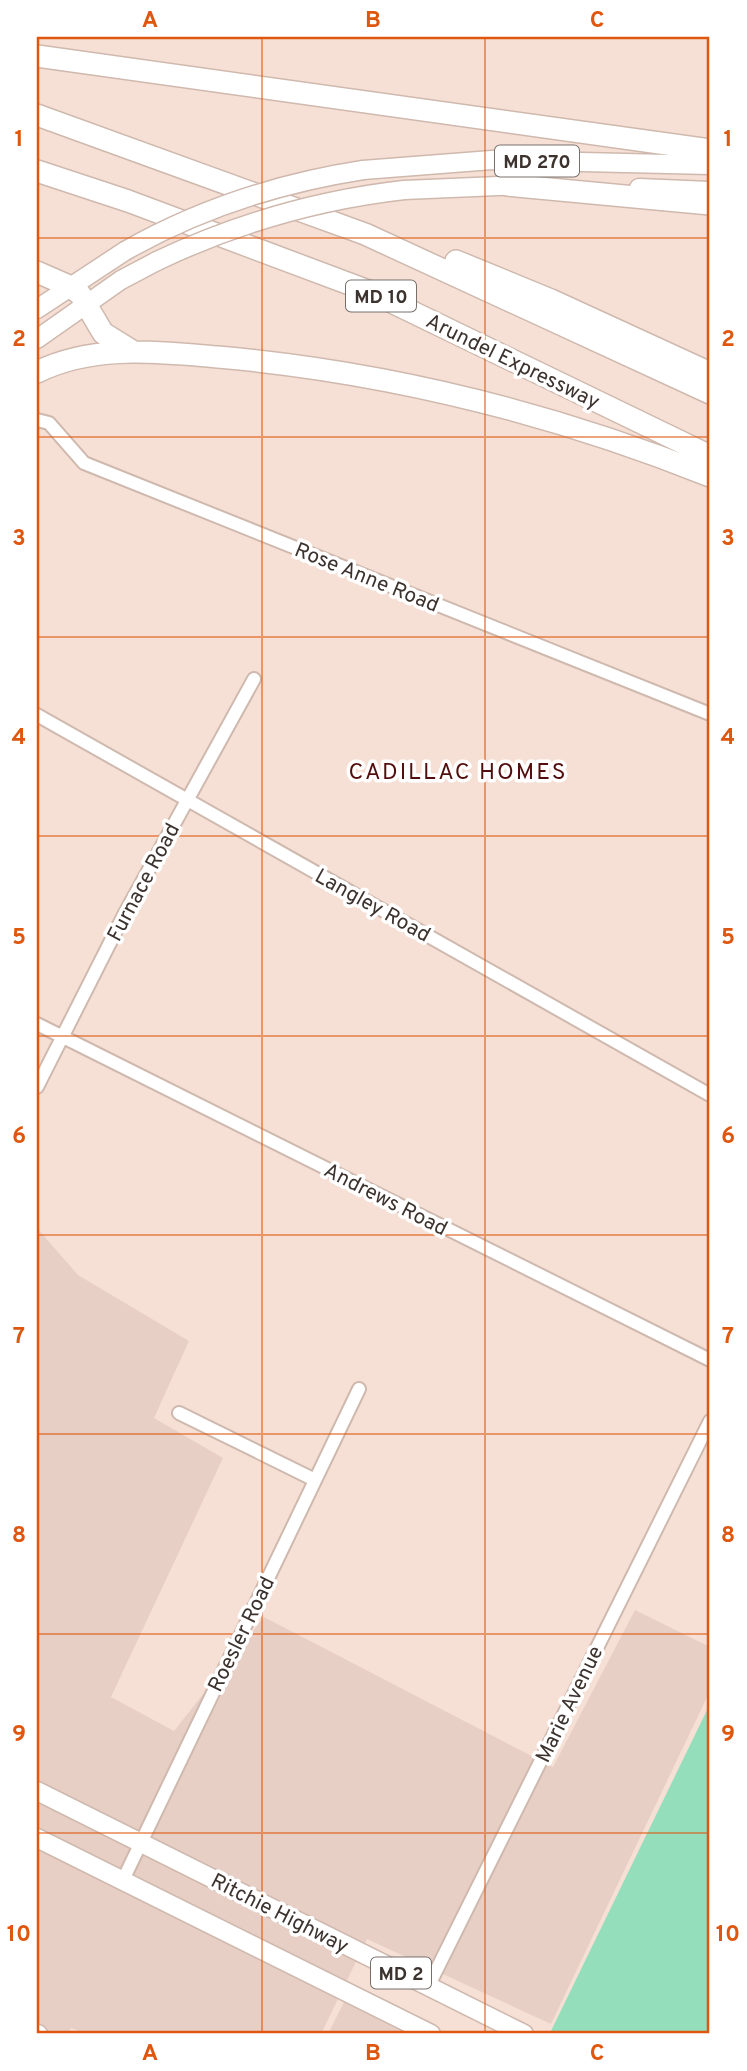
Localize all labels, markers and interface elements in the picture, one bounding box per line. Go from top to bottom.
text: A [142,7,158,36]
text: B [365,7,381,36]
text: C [590,7,604,36]
text: 1 [14,126,24,155]
text: 1 [723,126,733,155]
road number: MD 270 [495,146,579,176]
road number: MD 10 [346,280,416,312]
street label: Arundel Expressway [421,308,604,416]
text: 2 [12,326,26,355]
text: 2 [721,326,735,355]
text: 3 [12,525,26,554]
text: 3 [721,525,735,554]
street label: Rose Anne Road [290,537,443,620]
text: 4 [12,724,26,753]
text: 4 [721,724,735,753]
district label: CADILLAC HOMES [349,759,568,788]
street label: Furnace Road [102,819,187,946]
street label: Langley Road [310,863,435,949]
text: 5 [12,924,26,953]
text: 5 [721,924,735,953]
text: 6 [12,1123,26,1152]
text: 6 [721,1123,735,1152]
street label: Andrews Road [319,1158,452,1243]
text: 7 [13,1323,25,1352]
text: 7 [722,1323,734,1352]
text: 8 [12,1522,26,1551]
text: 8 [721,1522,735,1551]
street label: Roesler Road [203,1572,282,1697]
street label: Marie Avenue [530,1642,610,1767]
text: 9 [12,1721,26,1750]
text: 9 [721,1721,735,1750]
street label: Ritchie Highway [206,1868,353,1961]
text: 10 [7,1921,31,1950]
text: 10 [716,1921,740,1950]
road number: MD 2 [371,1957,431,1988]
text: A [142,2040,158,2069]
text: B [365,2040,381,2069]
text: C [590,2040,604,2069]

